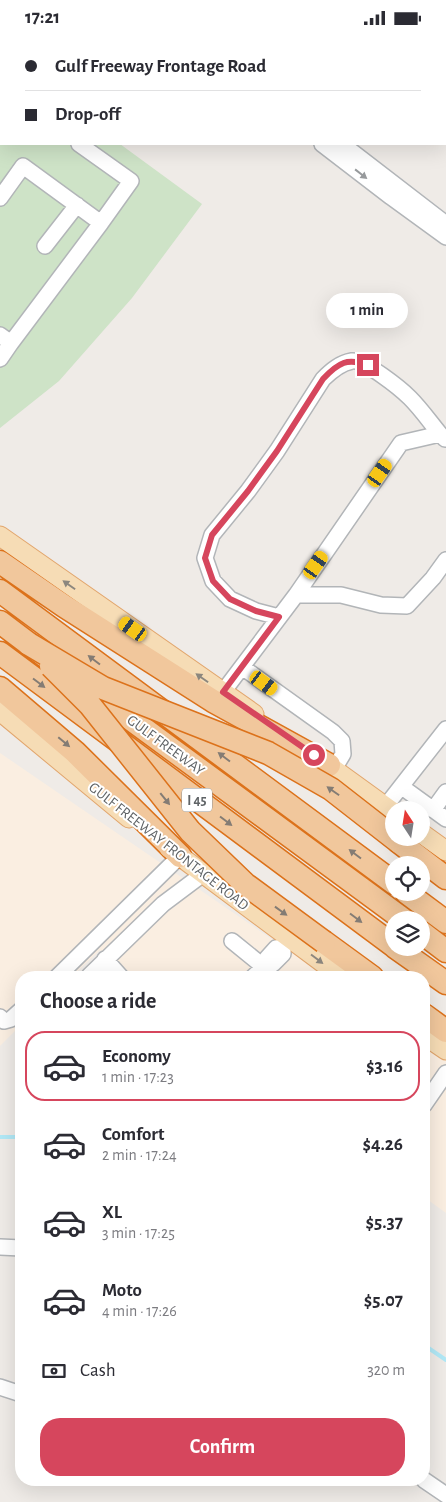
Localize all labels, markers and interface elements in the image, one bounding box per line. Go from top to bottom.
text: 17:21 [25,8,60,27]
text: Gulf Freeway Frontage Road [55,57,266,76]
text: Drop-off [55,105,120,124]
one-way arrow [354,168,367,179]
callout: 1 min [327,293,409,327]
text: 1 min [350,302,384,318]
route end [357,354,379,376]
car [365,456,394,490]
car [301,548,330,582]
one-way arrow [62,580,76,590]
car [116,614,149,644]
one-way arrow [88,655,101,666]
car [247,668,280,698]
one-way arrow [195,673,209,683]
one-way arrow [32,677,45,688]
street label: GULF FREEWAY [124,712,207,779]
one-way arrow [57,737,70,748]
route start [303,744,325,766]
one-way arrow [217,752,231,762]
street label: GULF FREEWAY FRONTAGE ROAD [86,779,252,913]
one-way arrow [326,786,340,796]
road number: I 45 [182,789,212,811]
one-way arrow [159,792,170,805]
north arrow [385,801,430,846]
map controls [385,801,430,956]
one-way arrow [219,816,233,826]
one-way arrow [348,849,362,859]
button: locate [385,856,430,901]
one-way arrow [274,906,288,916]
button: layers [385,911,430,956]
one-way arrow [349,913,363,923]
one-way arrow [310,954,324,964]
text: Choose a ride [40,990,156,1012]
icon: car [42,1044,87,1089]
text: Economy [102,1047,171,1066]
text: $3.16 [366,1057,403,1076]
text: 1 min · 17:23 [102,1069,174,1085]
icon: car [42,1122,87,1167]
text: Comfort [102,1125,164,1144]
text: $4.26 [362,1135,403,1154]
text: 2 min · 17:24 [102,1147,177,1163]
icon: car [42,1200,87,1245]
text: XL [102,1203,122,1222]
text: $5.37 [365,1213,403,1232]
text: 3 min · 17:25 [102,1225,175,1241]
icon: car [42,1278,87,1323]
text: Moto [102,1281,142,1300]
text: $5.07 [364,1291,403,1310]
text: 4 min · 17:26 [102,1303,177,1319]
icon: cash [40,1357,68,1385]
text: Cash [80,1361,116,1380]
text: 320 m [367,1362,405,1378]
button: Confirm [40,1418,405,1476]

